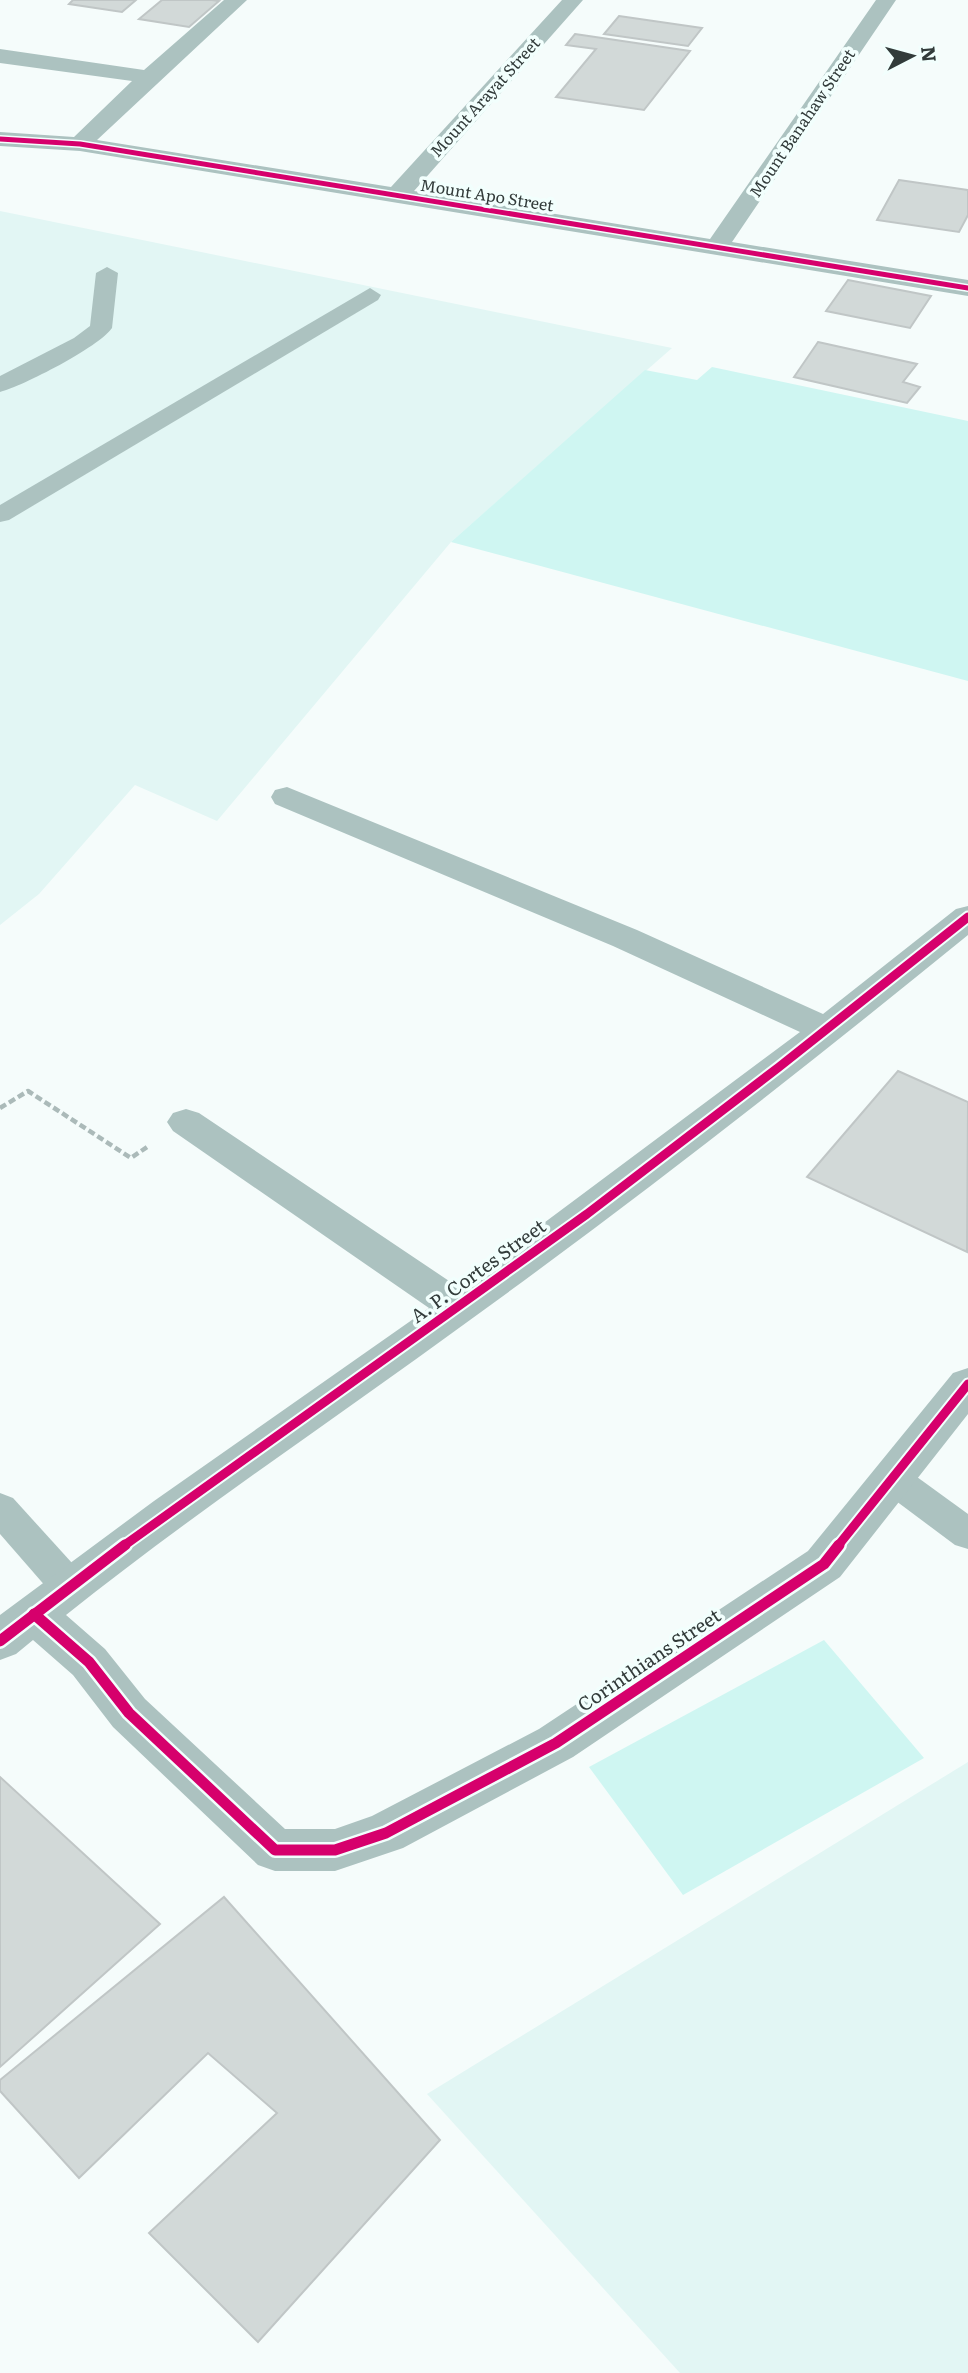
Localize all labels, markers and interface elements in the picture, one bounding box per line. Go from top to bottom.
north arrow [877,21,947,91]
street label: Mount Arayat Street [424,31,545,162]
street label: Mount Banahaw Street [742,43,860,202]
text: N [915,45,945,64]
street label: Mount Apo Street [419,172,556,216]
street label: A. P. Cortes Street [404,1211,551,1329]
street label: Corinthians Street [571,1601,726,1718]

